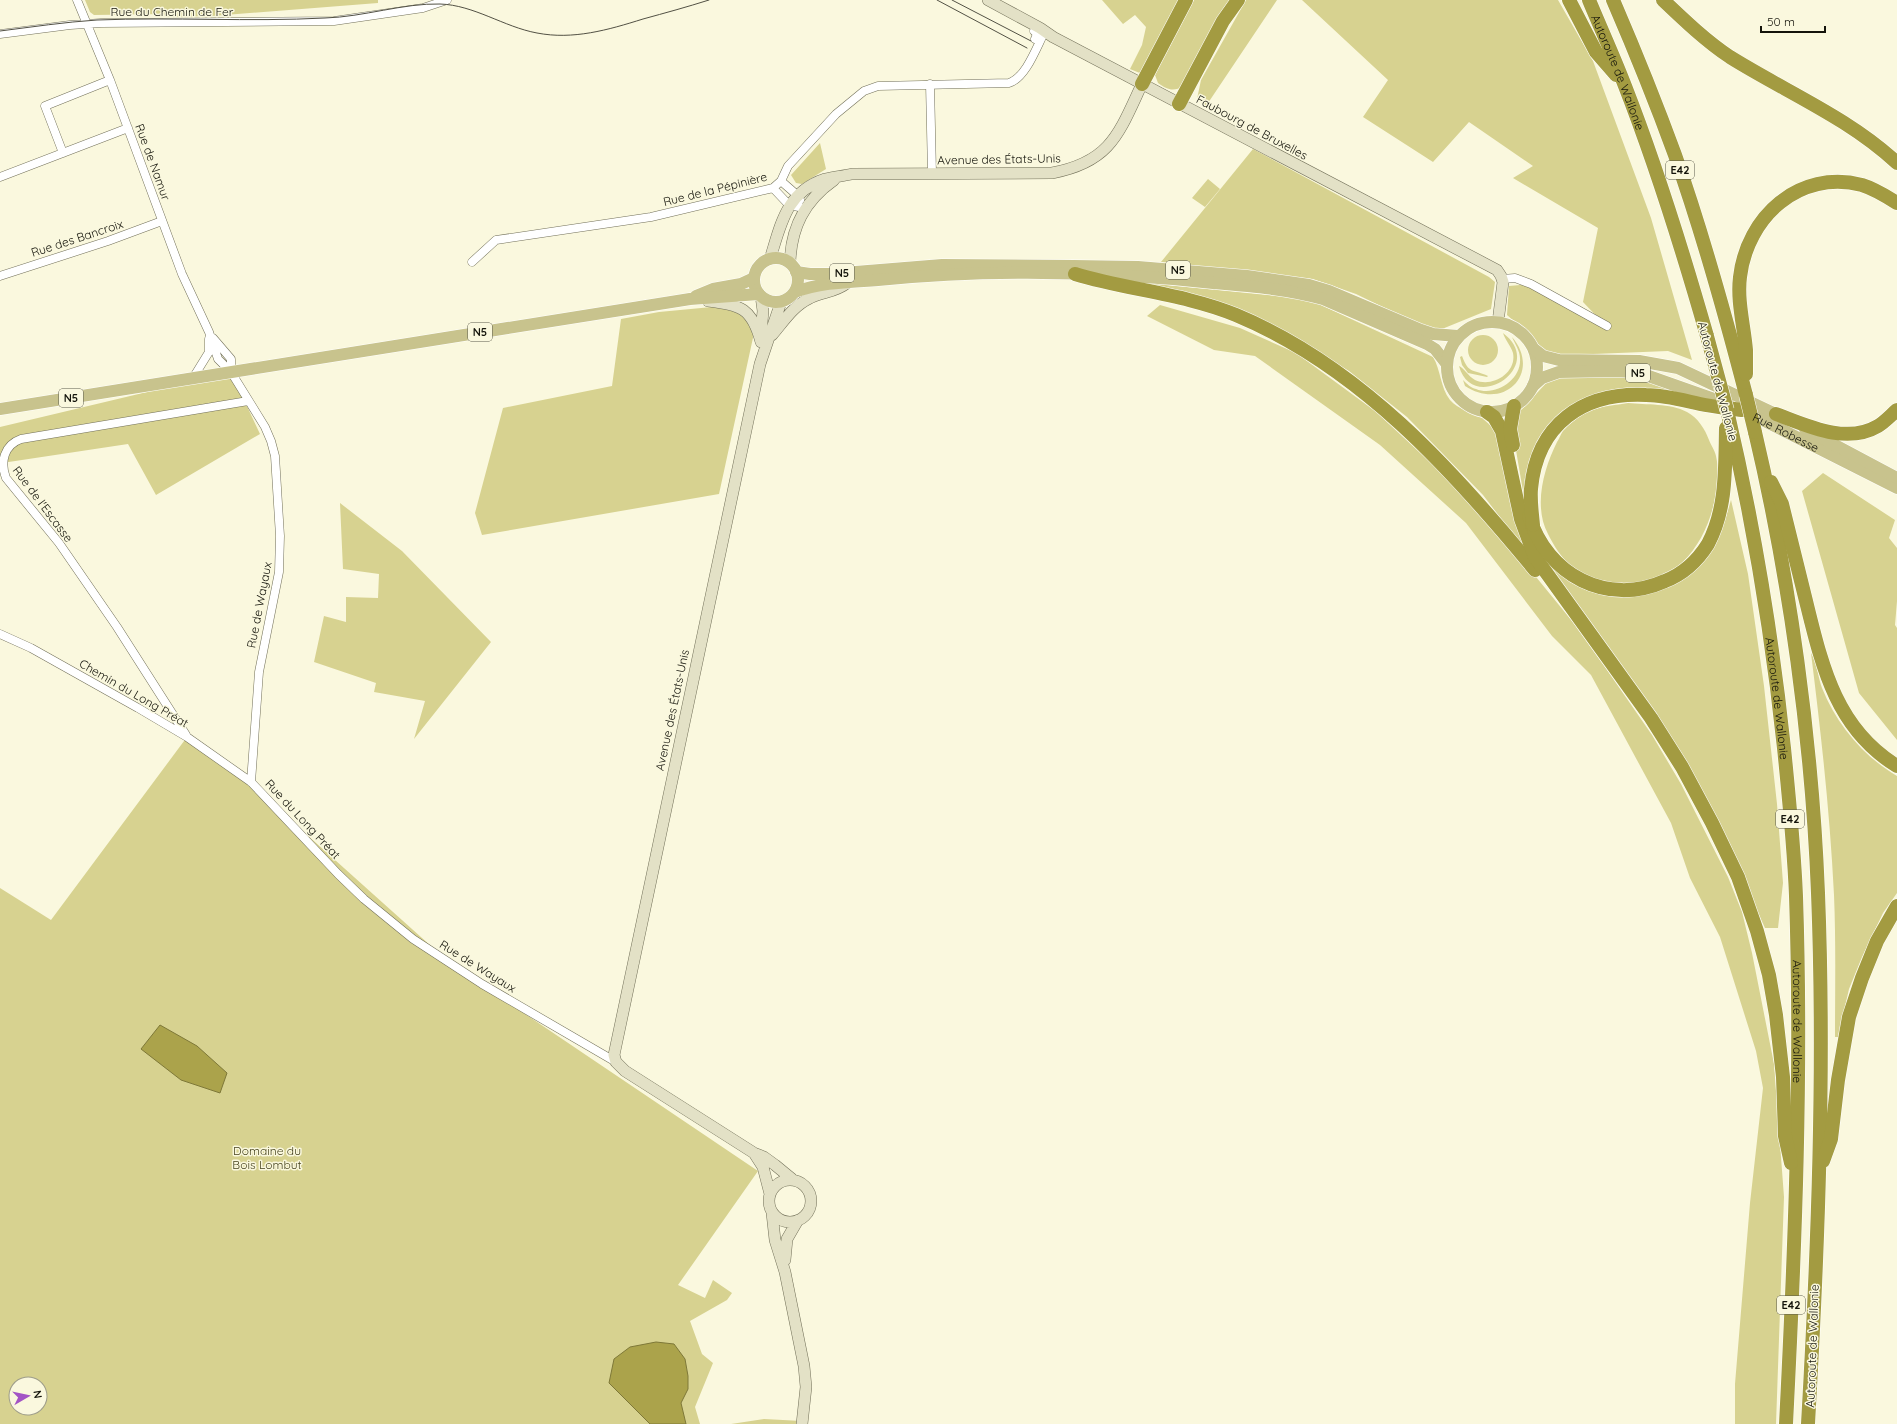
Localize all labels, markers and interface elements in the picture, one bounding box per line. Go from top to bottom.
street label: Rue du Chemin de Fer [111,4,234,19]
scale bar [1761,8,1825,34]
street label: Autoroute de Wallonie [1588,12,1648,132]
text: 50 m [1767,14,1795,29]
street label: Faubourg de Bruxelles [1194,91,1311,163]
street label: Rue de Namur [132,122,174,203]
street label: Avenue des États-Unis [937,150,1061,168]
road number: E42 [1666,161,1694,179]
street label: Rue de la Pépinière [662,169,769,209]
street label: Rue des Bancroix [29,216,125,260]
road number: N5 [1166,261,1190,279]
road number: N5 [830,264,854,282]
street label: Autoroute de Wallonie [1695,320,1741,443]
road number: N5 [468,323,492,341]
road number: N5 [1626,364,1650,382]
road number: N5 [59,389,83,407]
street label: Rue Robesse [1750,409,1822,455]
street label: Rue de l'Escasse [10,463,77,545]
street label: Rue de Wayaux [243,560,275,649]
street label: Autoroute de Wallonie [1763,636,1793,761]
street label: Avenue des États-Unis [652,648,692,772]
street label: Chemin du Long Préat [77,656,191,730]
street label: Rue du Long Préat [262,776,344,862]
road number: E42 [1776,810,1804,828]
street label: Rue de Wayaux [437,936,519,996]
street label: Autoroute de Wallonie [1790,960,1806,1083]
park label: Domaine du Bois Lombut [232,1143,302,1172]
street label: Autoroute de Wallonie [1802,1284,1822,1408]
road number: E42 [1777,1296,1805,1314]
north arrow [8,1376,48,1416]
text: N [30,1389,45,1400]

